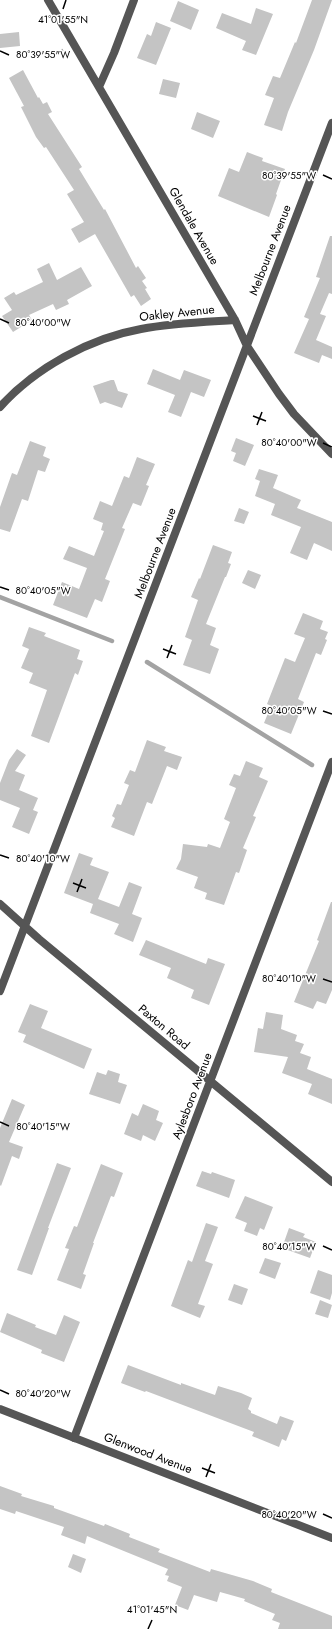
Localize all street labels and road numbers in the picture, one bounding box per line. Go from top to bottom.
street label: Glendale Avenue [164,184,224,268]
street label: Melbourne Avenue [244,202,296,298]
street label: Oakley Avenue [138,300,216,326]
street label: Melbourne Avenue [129,505,181,601]
street label: Paxton Road [134,1000,194,1054]
street label: Aylesboro Avenue [167,1050,217,1142]
street label: Glenwood Avenue [101,1428,195,1478]

